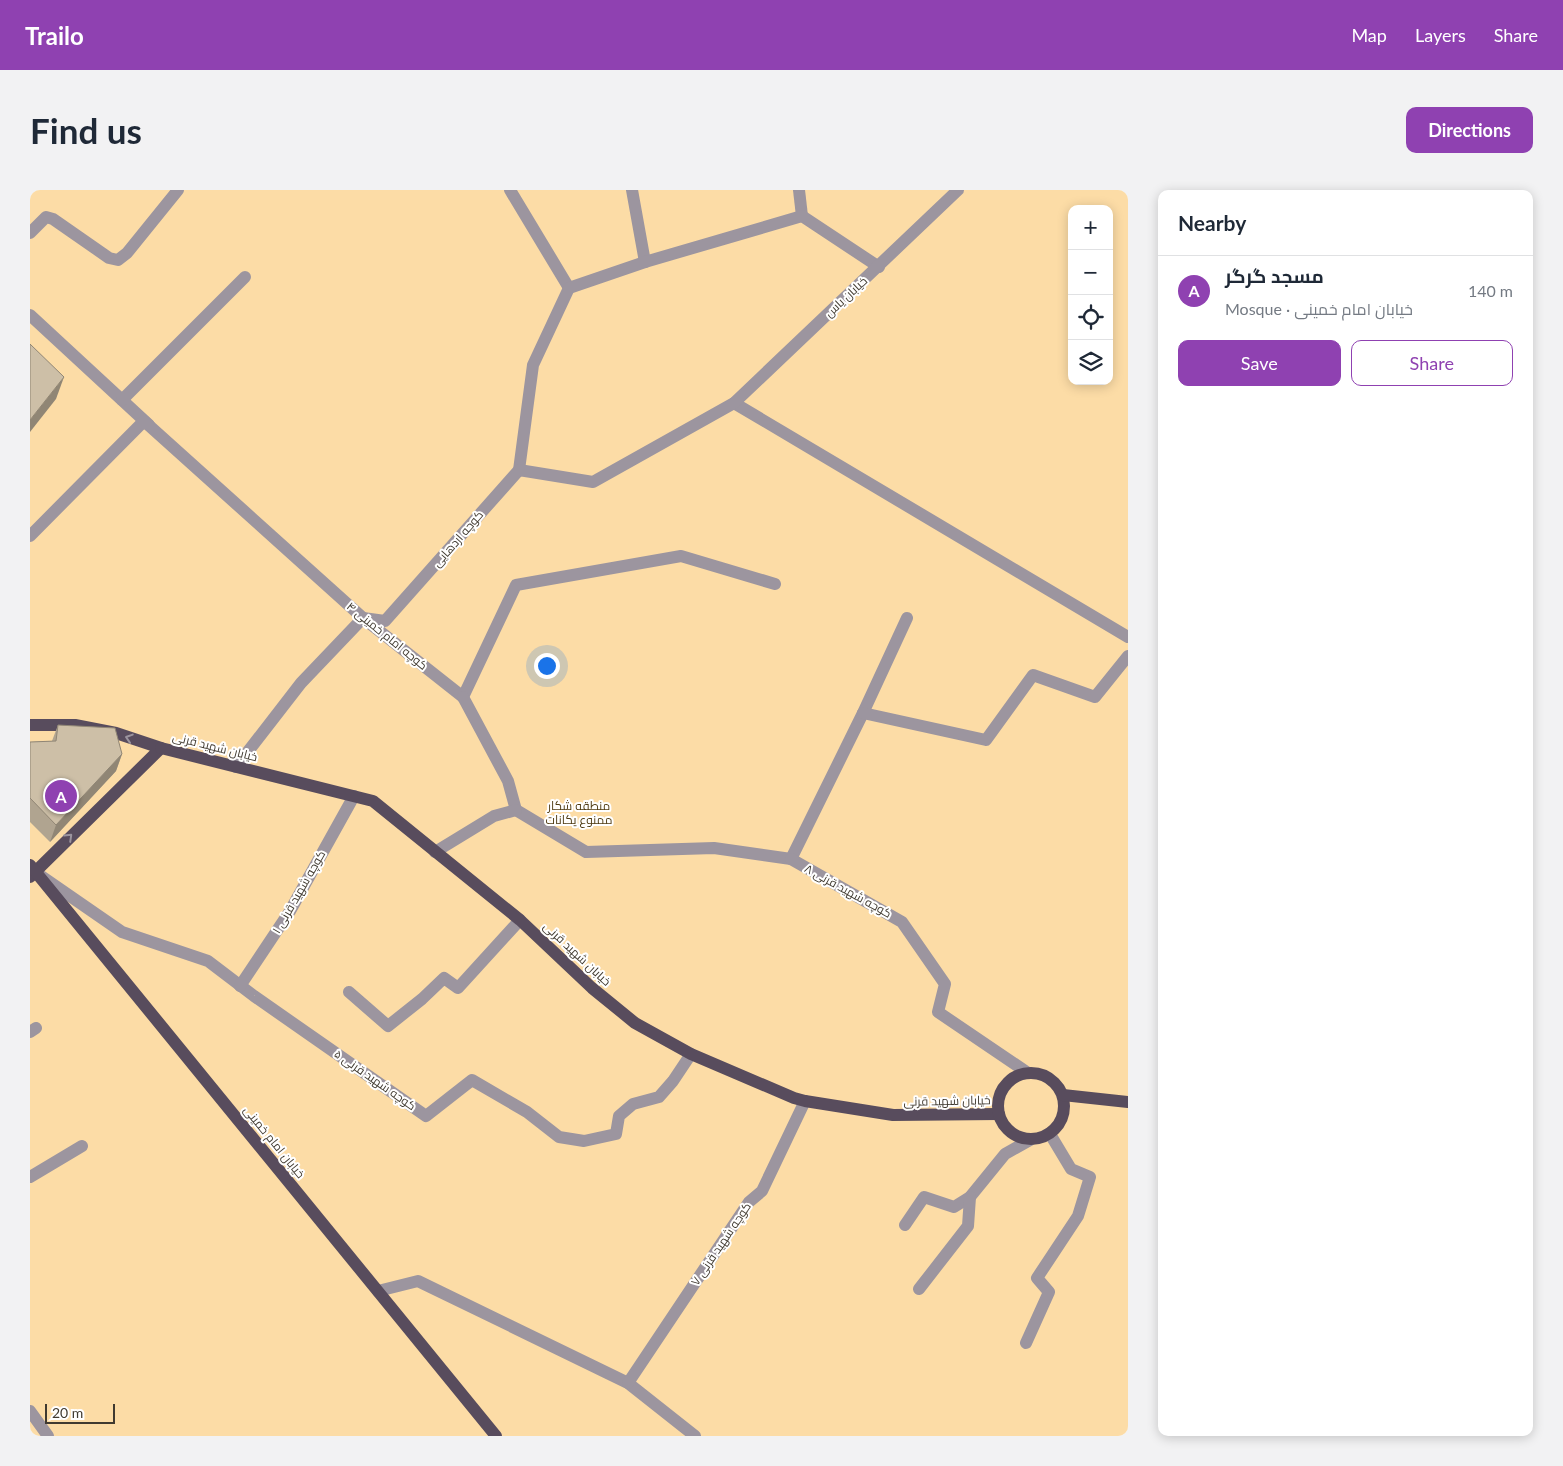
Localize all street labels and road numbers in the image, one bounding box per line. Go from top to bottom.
street label: خیابان یاس [821,273,870,320]
street label: کوچه اردهایی [429,507,488,571]
street label: کوچه امام خمینی ۴ [343,598,431,674]
street label: خیابان شهید قرنی [171,729,259,764]
street label: کوچه شهید قرنی ۱ [269,848,330,937]
street label: کوچه شهید قرنی ۸ [801,860,894,922]
street label: خیابان شهید قرنی [540,918,614,989]
street label: کوچه شهید قرنی ۵ [330,1046,419,1115]
street label: خیابان شهید قرنی [903,1092,991,1109]
street label: خیابان امام خمینی [240,1102,308,1182]
street label: کوچه شهید قرنی ۷ [687,1199,756,1289]

